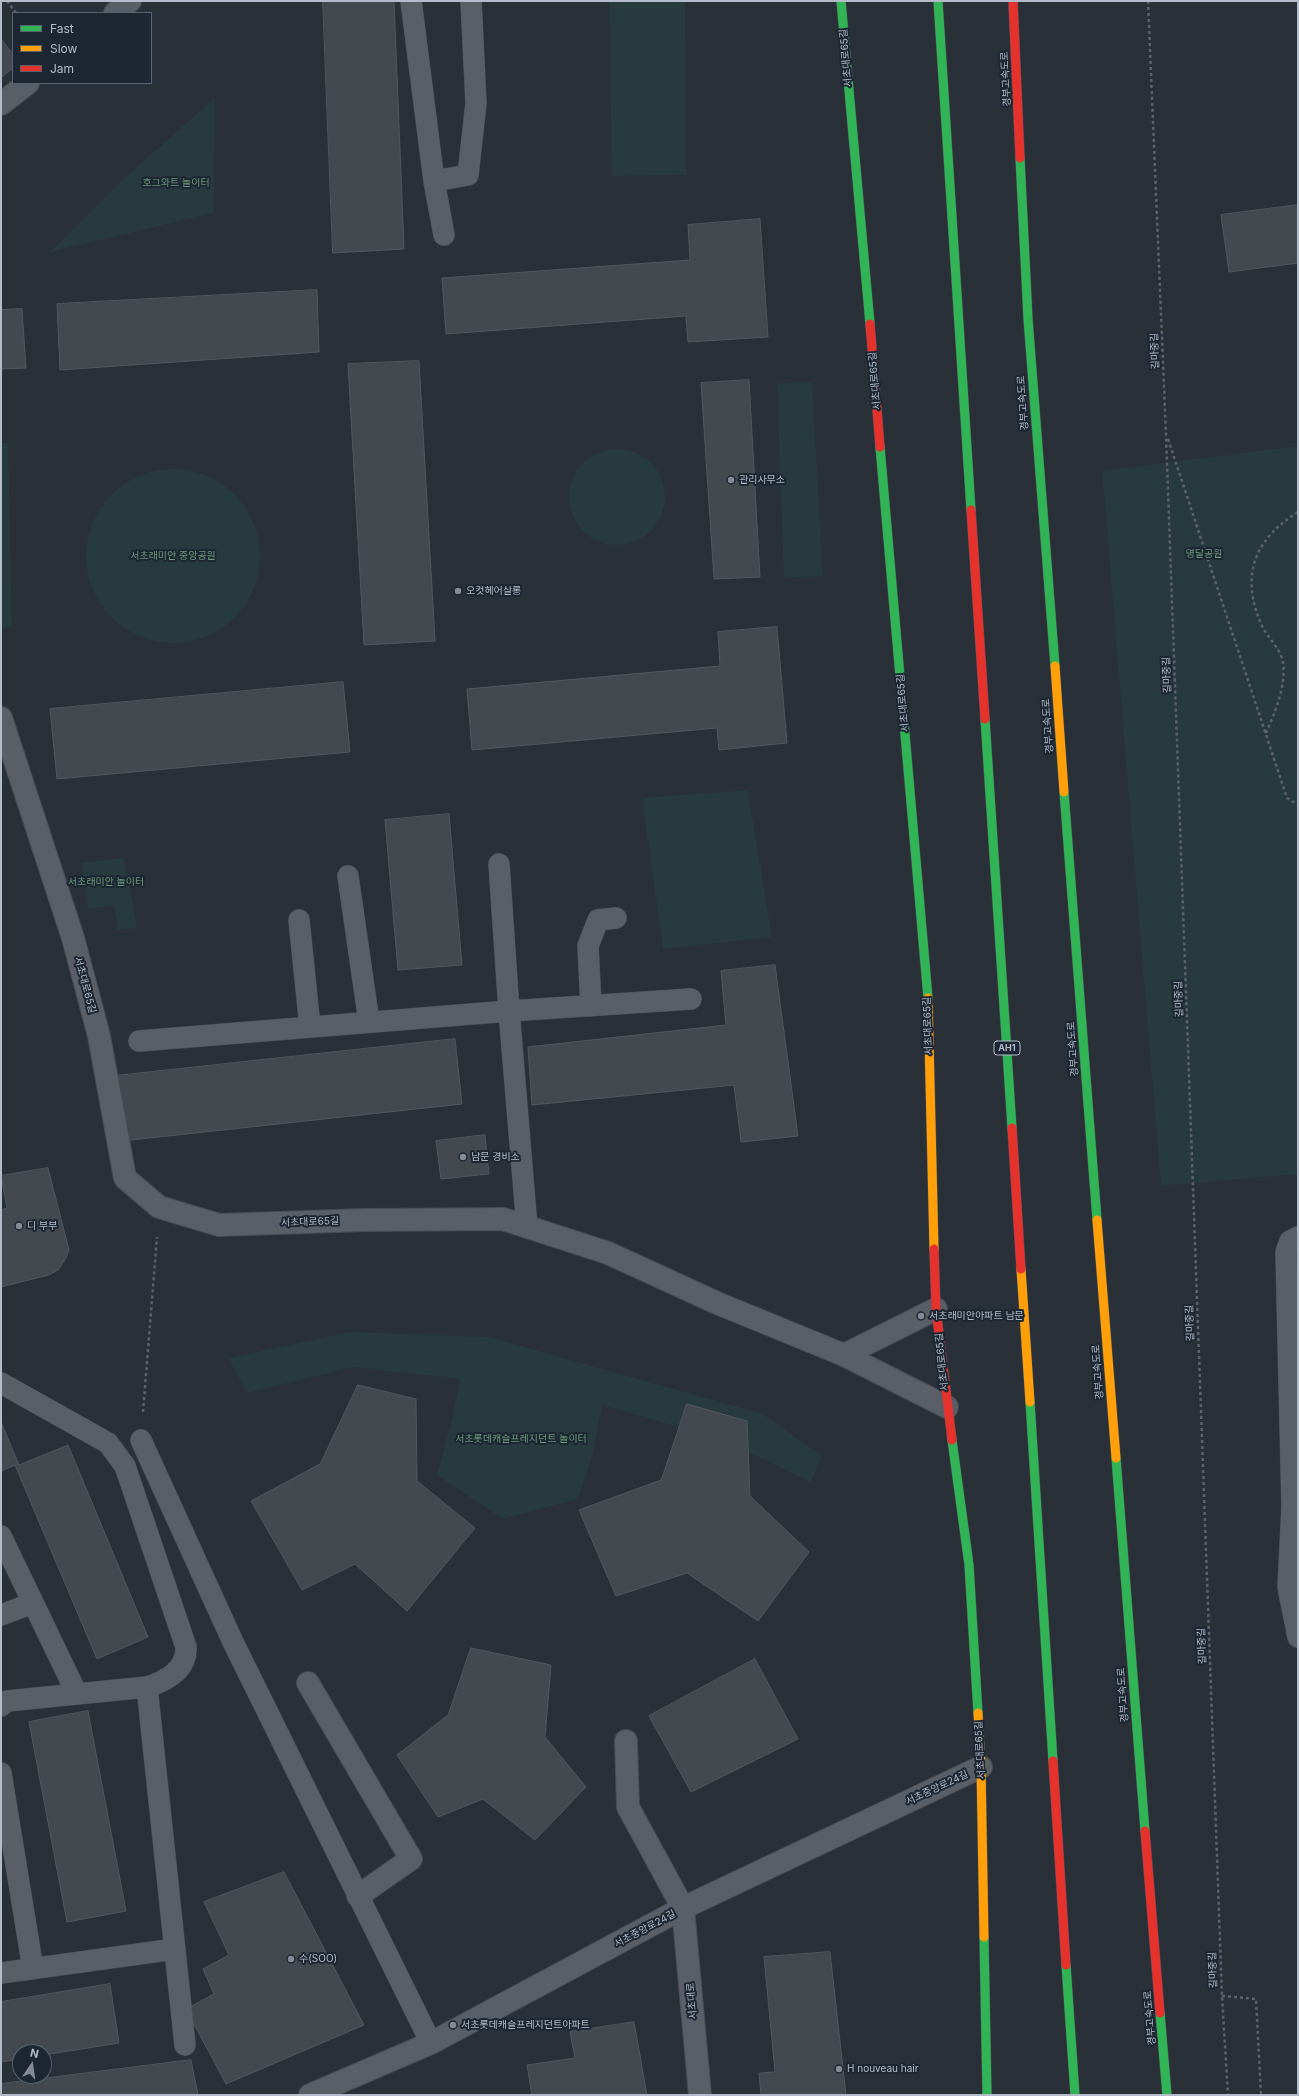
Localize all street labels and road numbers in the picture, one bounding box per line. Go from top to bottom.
street label: 서초대로65길 [837,28,855,88]
street label: 경부고속도로 [999,51,1013,107]
street label: 길마중길 [1148,332,1162,370]
street label: 서초대로65길 [866,351,884,411]
street label: 경부고속도로 [1015,375,1031,431]
street label: 길마중길 [1160,656,1174,694]
street label: 서초대로65길 [894,673,912,733]
street label: 경부고속도로 [1040,698,1056,754]
street label: 서초대로65길 [72,955,98,1015]
street label: 길마중길 [1172,980,1186,1018]
street label: 서초대로65길 [921,997,935,1055]
street label: 경부고속도로 [1065,1021,1081,1077]
road number: AH1 [994,1041,1020,1055]
street label: 서초대로65길 [281,1215,339,1229]
street label: 길마중길 [1183,1304,1197,1342]
street label: 서초대로65길 [933,1332,951,1392]
street label: 경부고속도로 [1090,1344,1106,1400]
street label: 길마중길 [1195,1627,1209,1665]
street label: 경부고속도로 [1115,1667,1131,1723]
street label: 서초대로65길 [972,1721,988,1779]
street label: 서초중앙로24길 [904,1768,970,1808]
street label: 서초중앙로24길 [612,1908,678,1950]
street label: 길마중길 [1206,1951,1220,1989]
street label: 서초대로 [684,1982,700,2020]
street label: 경부고속도로 [1142,1990,1158,2046]

